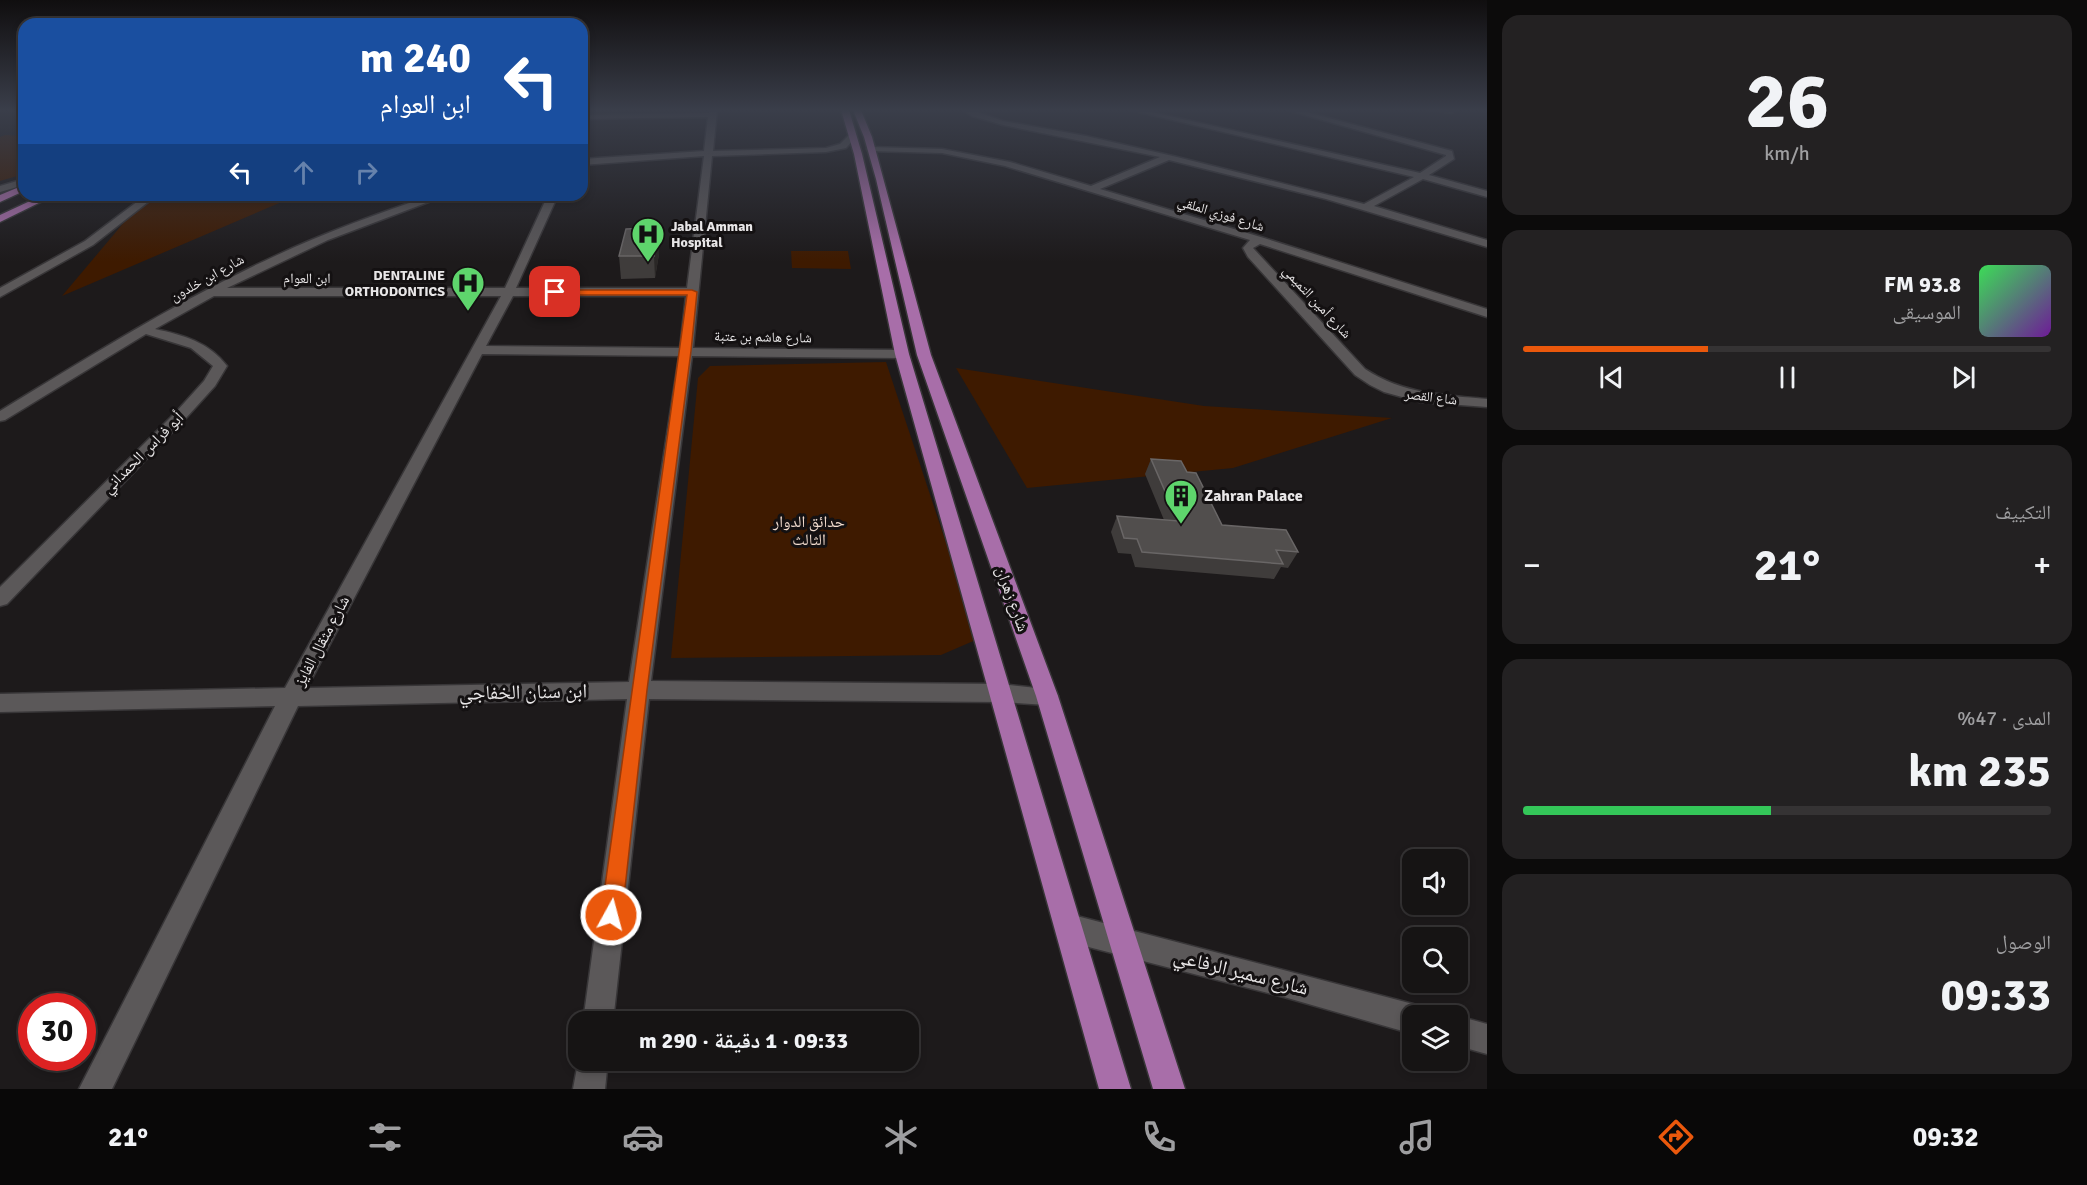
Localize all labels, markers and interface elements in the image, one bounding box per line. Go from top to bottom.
text: 240 m [360,33,471,84]
icon: left [492,42,570,120]
text: 26 [1745,54,1829,150]
text: ابن العوام [380,88,471,121]
text: km/h [1764,141,1810,166]
icon: left [224,156,257,189]
icon: ahead [287,156,320,189]
icon: right [350,156,383,189]
street label: شارع فوزي الملقي [1175,193,1266,238]
hospital icon: Jabal Amman Hospital [630,216,666,263]
place label: Jabal Amman Hospital [671,218,753,251]
street label: شارع ابن خلدون [167,251,247,306]
street label: شارع أمين التميمي [1277,262,1355,344]
hospital icon: DENTALINE ORTHODONTICS [450,265,486,312]
pin [529,266,580,317]
place label: DENTALINE ORTHODONTICS [345,267,445,300]
street label: ابن العوام [283,270,331,288]
text: 93.8 FM [1884,271,1961,298]
icon: arrive [538,275,571,308]
text: الموسيقى [1893,300,1961,325]
street label: شارع هاشم بن عتبة [714,328,812,347]
icon: previous [1595,361,1628,394]
icon: pause [1771,361,1804,394]
icon: next [1947,361,1980,394]
street label: شاع القصر [1403,385,1458,410]
street label: أبو فراس الحمداني [98,408,189,499]
building icon: Zahran Palace [1163,478,1199,525]
place label: Zahran Palace [1204,486,1303,506]
text: التكييف [1995,500,2051,525]
park label: حدائق الدوار الثالث [772,512,845,550]
text: 21° [1754,538,1820,593]
text: − [1523,545,1541,586]
text: + [2033,545,2051,586]
street label: شارع زهران [991,564,1033,634]
street label: شارع مثقال الفايز [289,592,354,691]
street label: ابن سنان الخفاجي [459,678,587,709]
text: المدى · 47% [1957,706,2051,731]
text: 235 km [1908,744,2051,799]
map controls [1402,849,1468,1071]
button: sound [1402,849,1468,915]
position arrow [579,883,643,947]
button: search [1402,927,1468,993]
text: الوصول [1996,930,2051,955]
street label: شارع سمير الرفاعي [1170,943,1311,1004]
text: 09:33 [1941,968,2051,1023]
speed limit sign: 30 [18,993,96,1071]
button: layers [1402,1005,1468,1071]
text: 09:33 · 1 دقيقة · 290 m [639,1027,848,1054]
icon: filters [364,1116,406,1158]
icon: car [622,1116,664,1158]
icon: climate [880,1116,922,1158]
icon: phone [1138,1116,1180,1158]
icon: music [1396,1116,1438,1158]
icon: directions [1655,1116,1697,1158]
text: 21° [108,1121,148,1154]
text: 09:32 [1913,1121,1979,1154]

